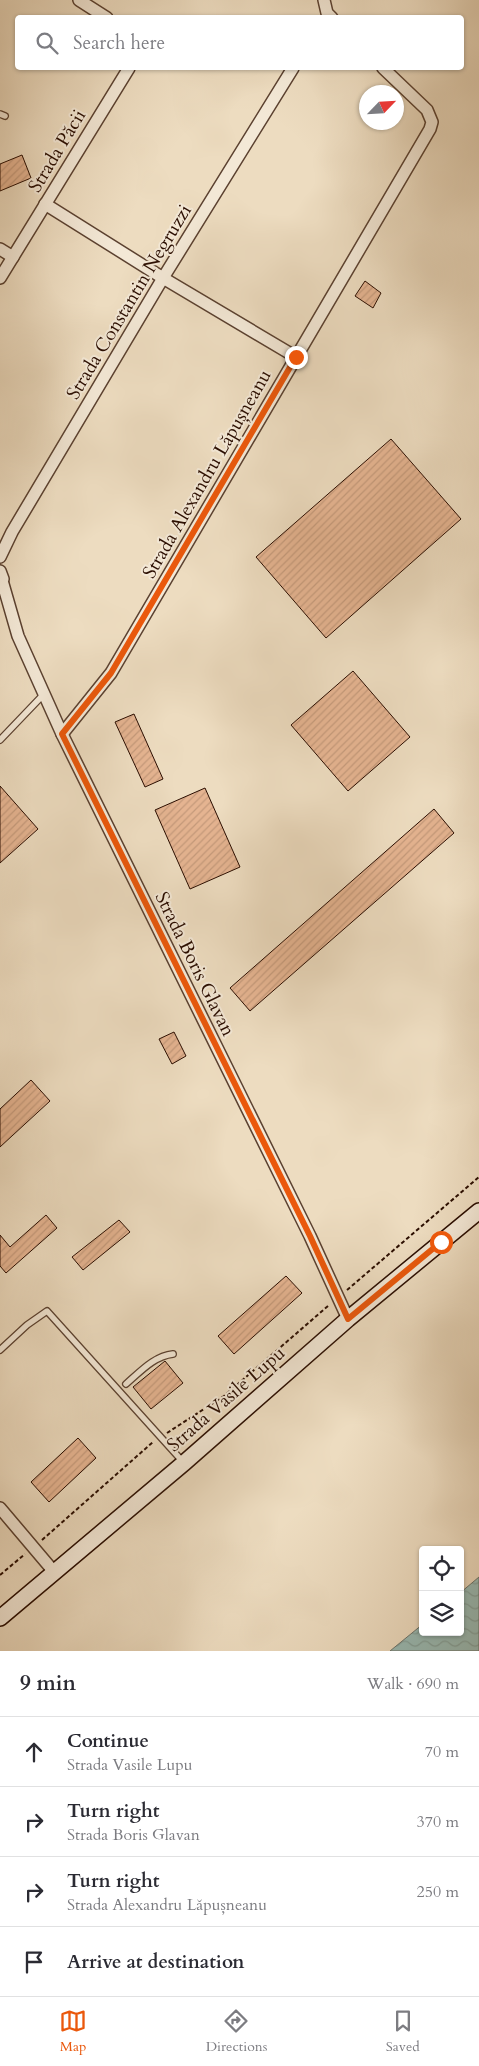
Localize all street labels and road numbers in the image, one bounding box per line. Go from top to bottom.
street label: Strada Păcii [22,105,92,197]
street label: Strada Constantin Negruzzi [60,200,198,404]
street label: Strada Alexandru Lăpușneanu [136,365,278,583]
street label: Strada Boris Glavan [149,887,241,1041]
street label: Strada Vasile Lupu [161,1340,291,1458]

